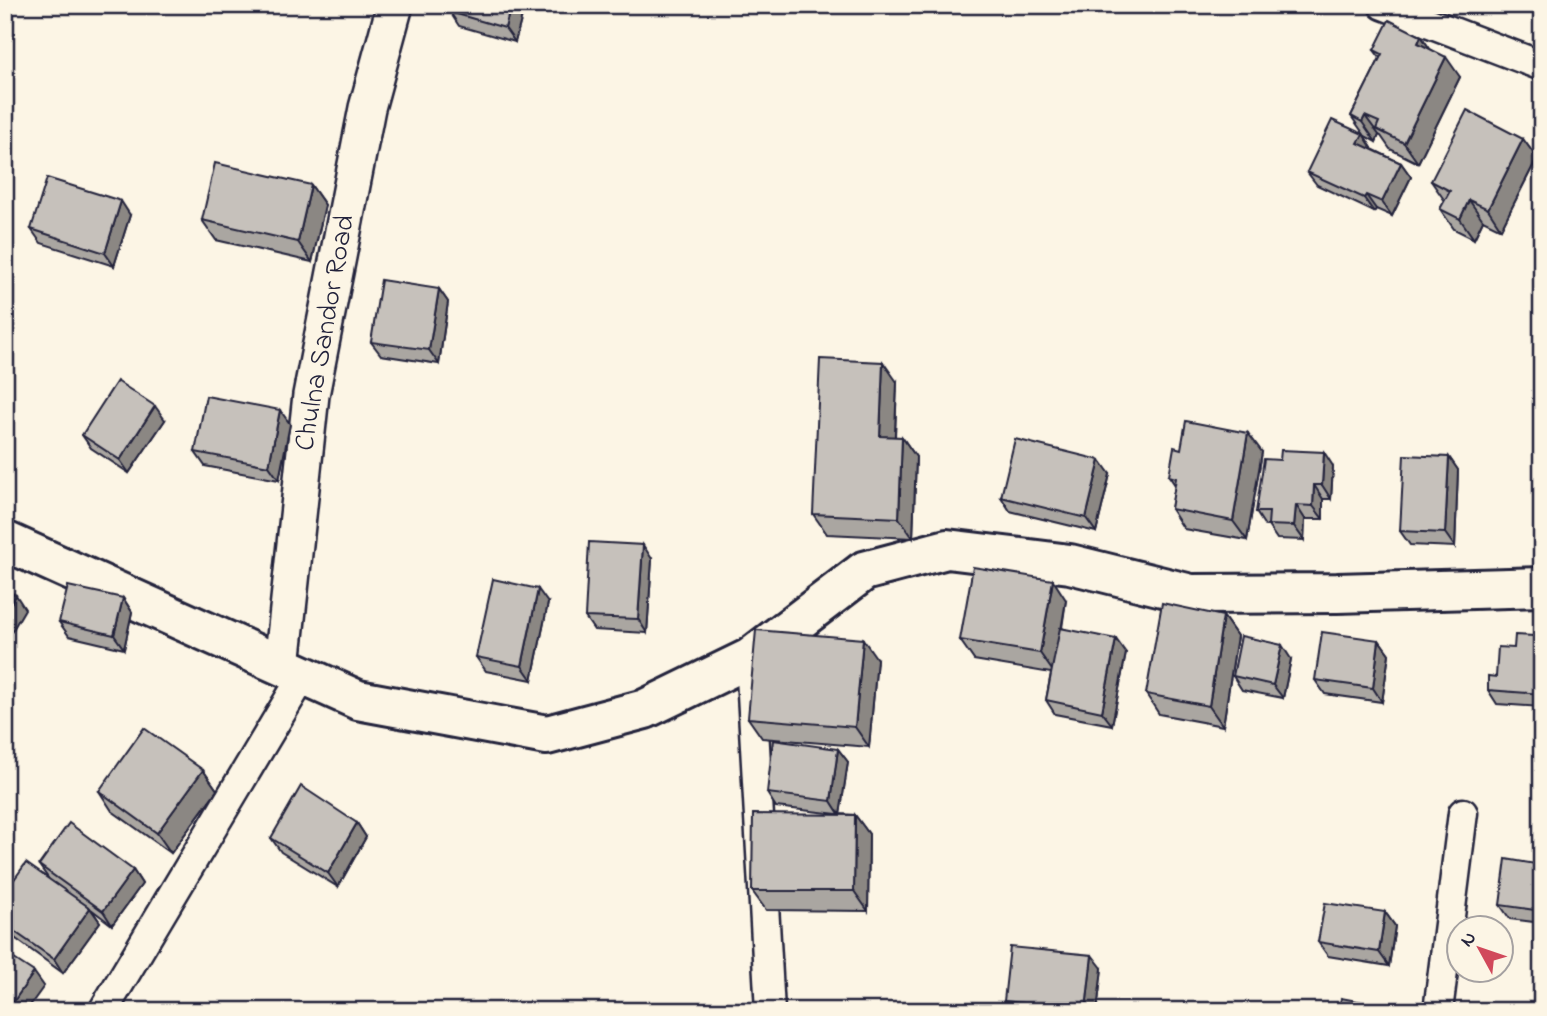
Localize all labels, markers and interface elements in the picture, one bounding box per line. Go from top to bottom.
street label: Chulna Sandor Road [285,211,367,454]
north arrow [1446,914,1516,984]
text: N [1454,926,1483,953]

